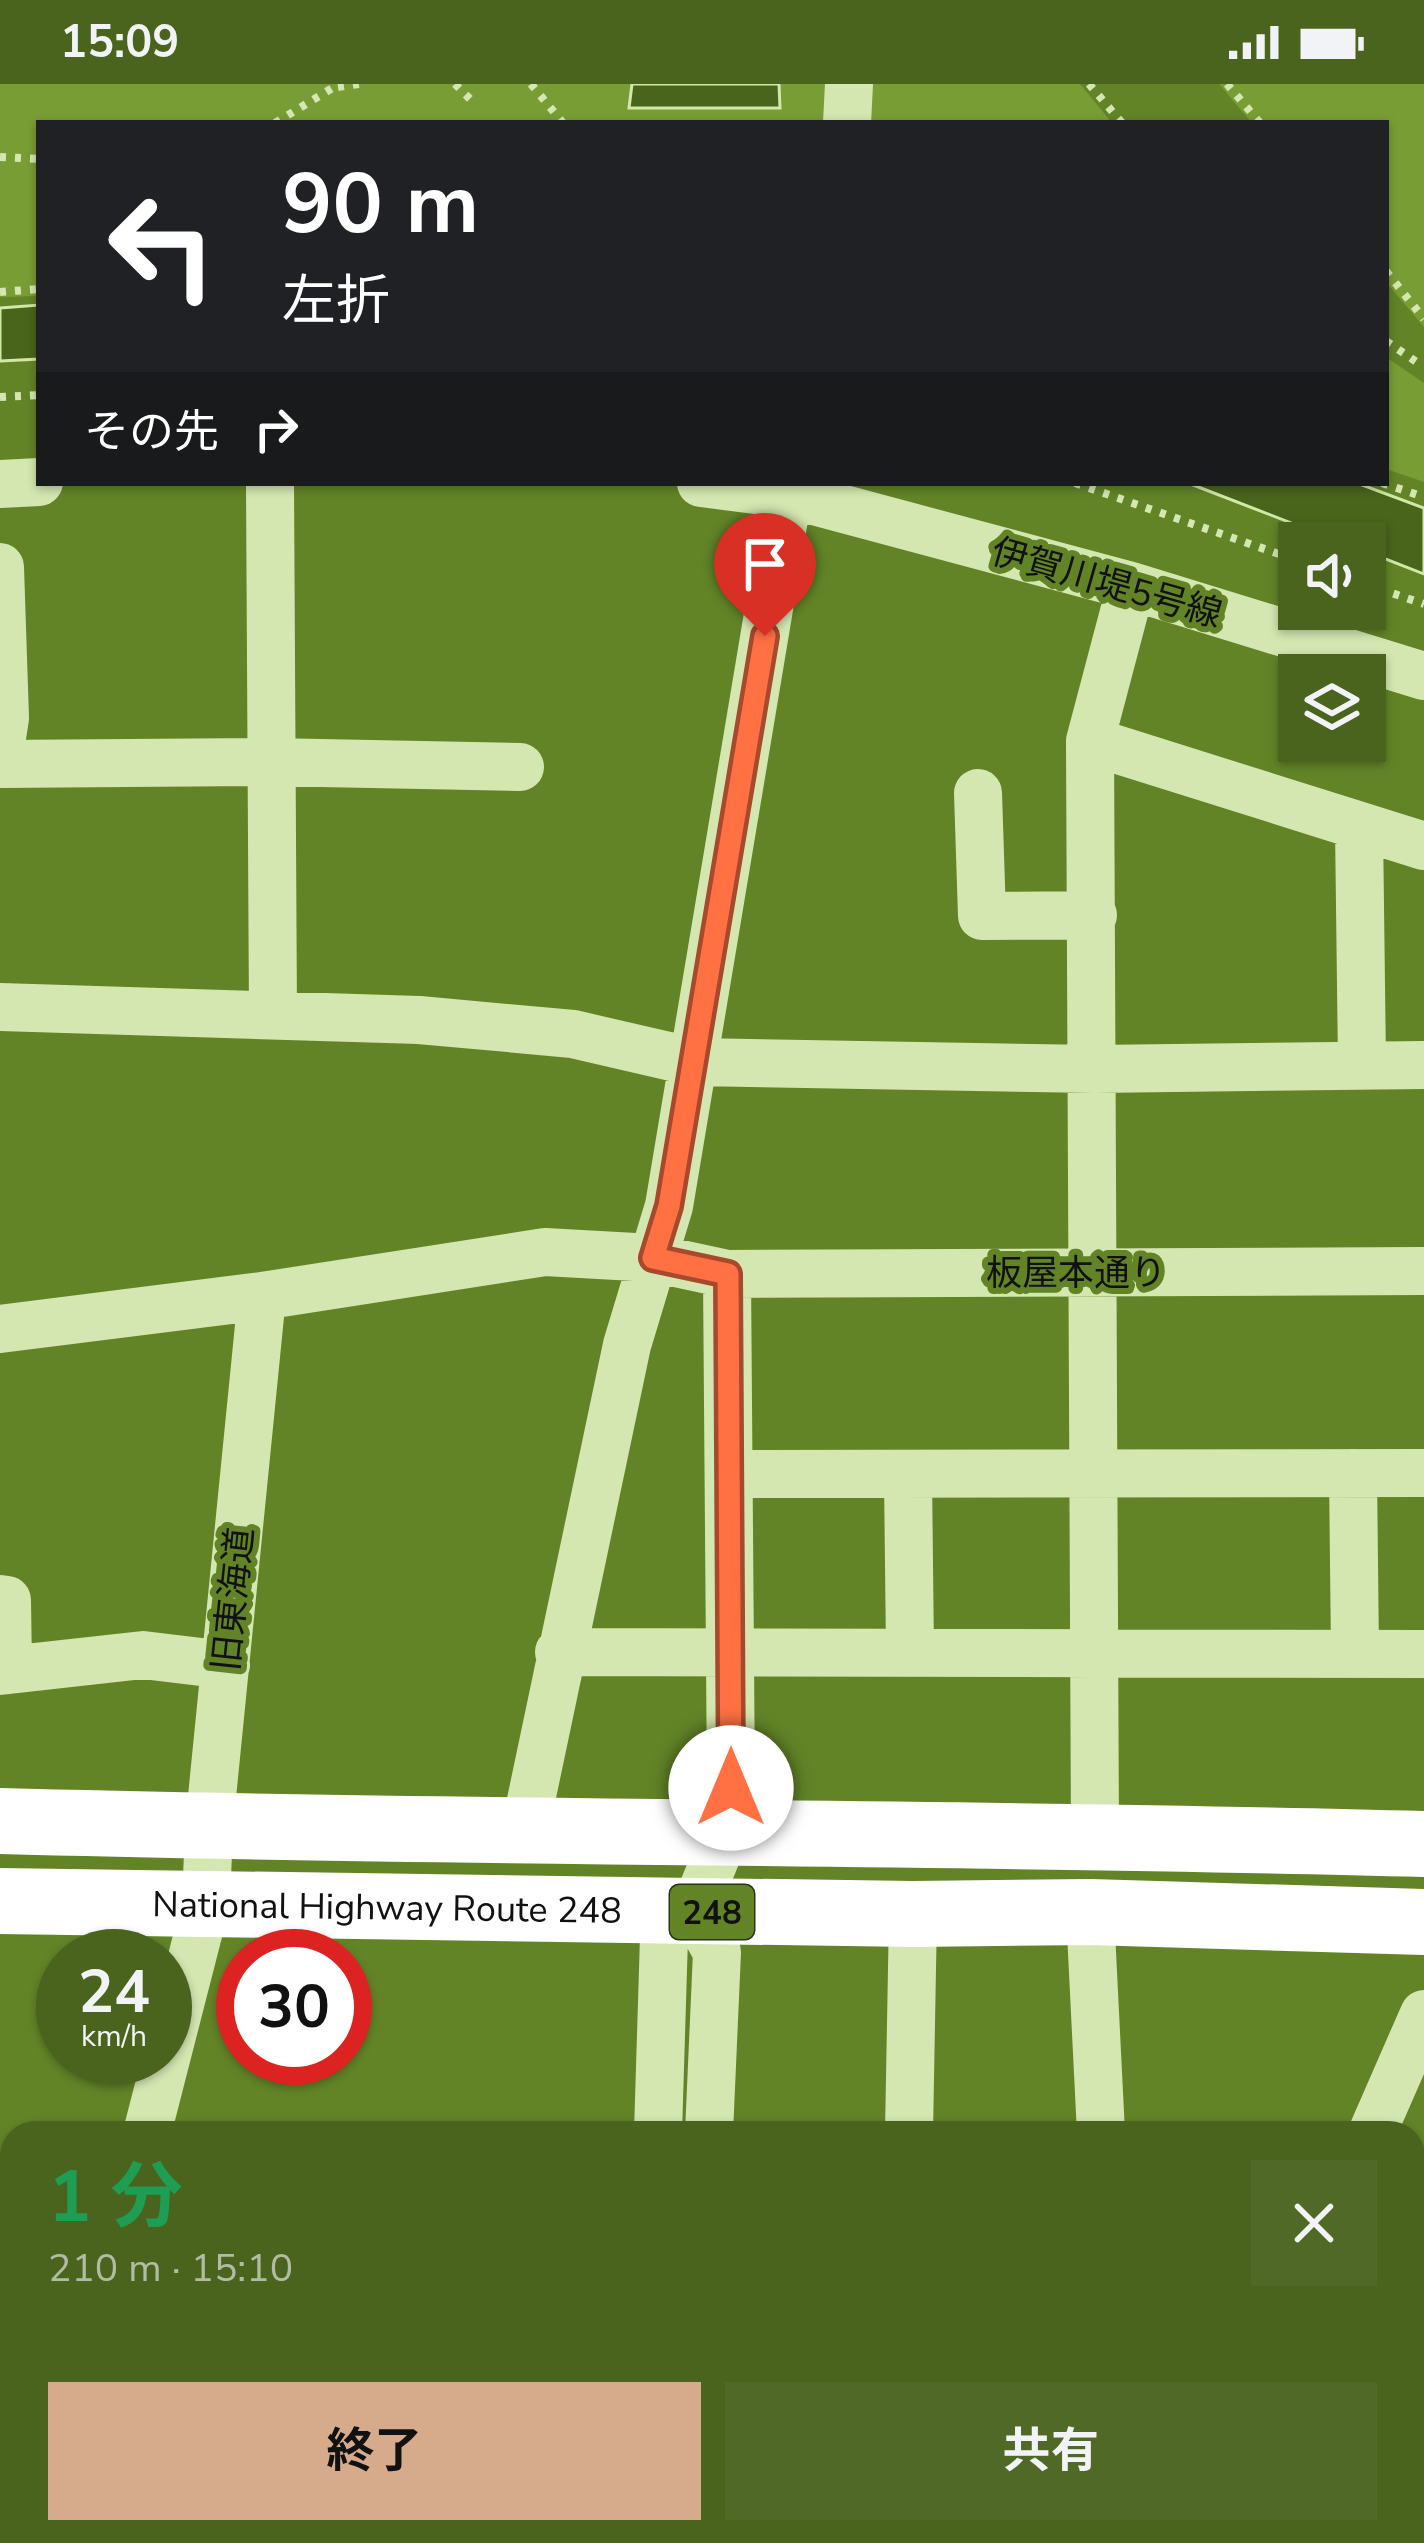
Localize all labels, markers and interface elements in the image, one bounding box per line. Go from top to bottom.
text: 15:09 [60,12,179,73]
text: 90 m [282,147,479,262]
icon: left [84,168,240,324]
text: 左折 [282,264,390,338]
icon: right [243,396,309,462]
text: その先 [84,402,219,463]
pin [714,513,816,636]
map controls [1278,522,1386,762]
button: sound [1278,522,1386,630]
street label: 伊賀川堤5号線 [986,527,1228,640]
icon: arrive [732,531,798,597]
button: layers [1278,654,1386,762]
street label: 板屋本通り [986,1249,1166,1298]
street label: 旧東海道 [202,1525,265,1673]
position arrow [668,1725,794,1851]
street label: National Highway Route 248 [152,1880,622,1936]
road number: 248 [670,1885,754,1939]
speed limit sign: 30 [216,1929,372,2085]
text: 24 [78,1951,150,2033]
text: km/h [81,2016,147,2057]
text: 1 分 [48,2148,183,2246]
button: close [1251,2160,1377,2286]
text: 210 m · 15:10 [48,2242,293,2295]
button: 終了 [48,2382,701,2520]
button: 共有 [725,2382,1377,2520]

